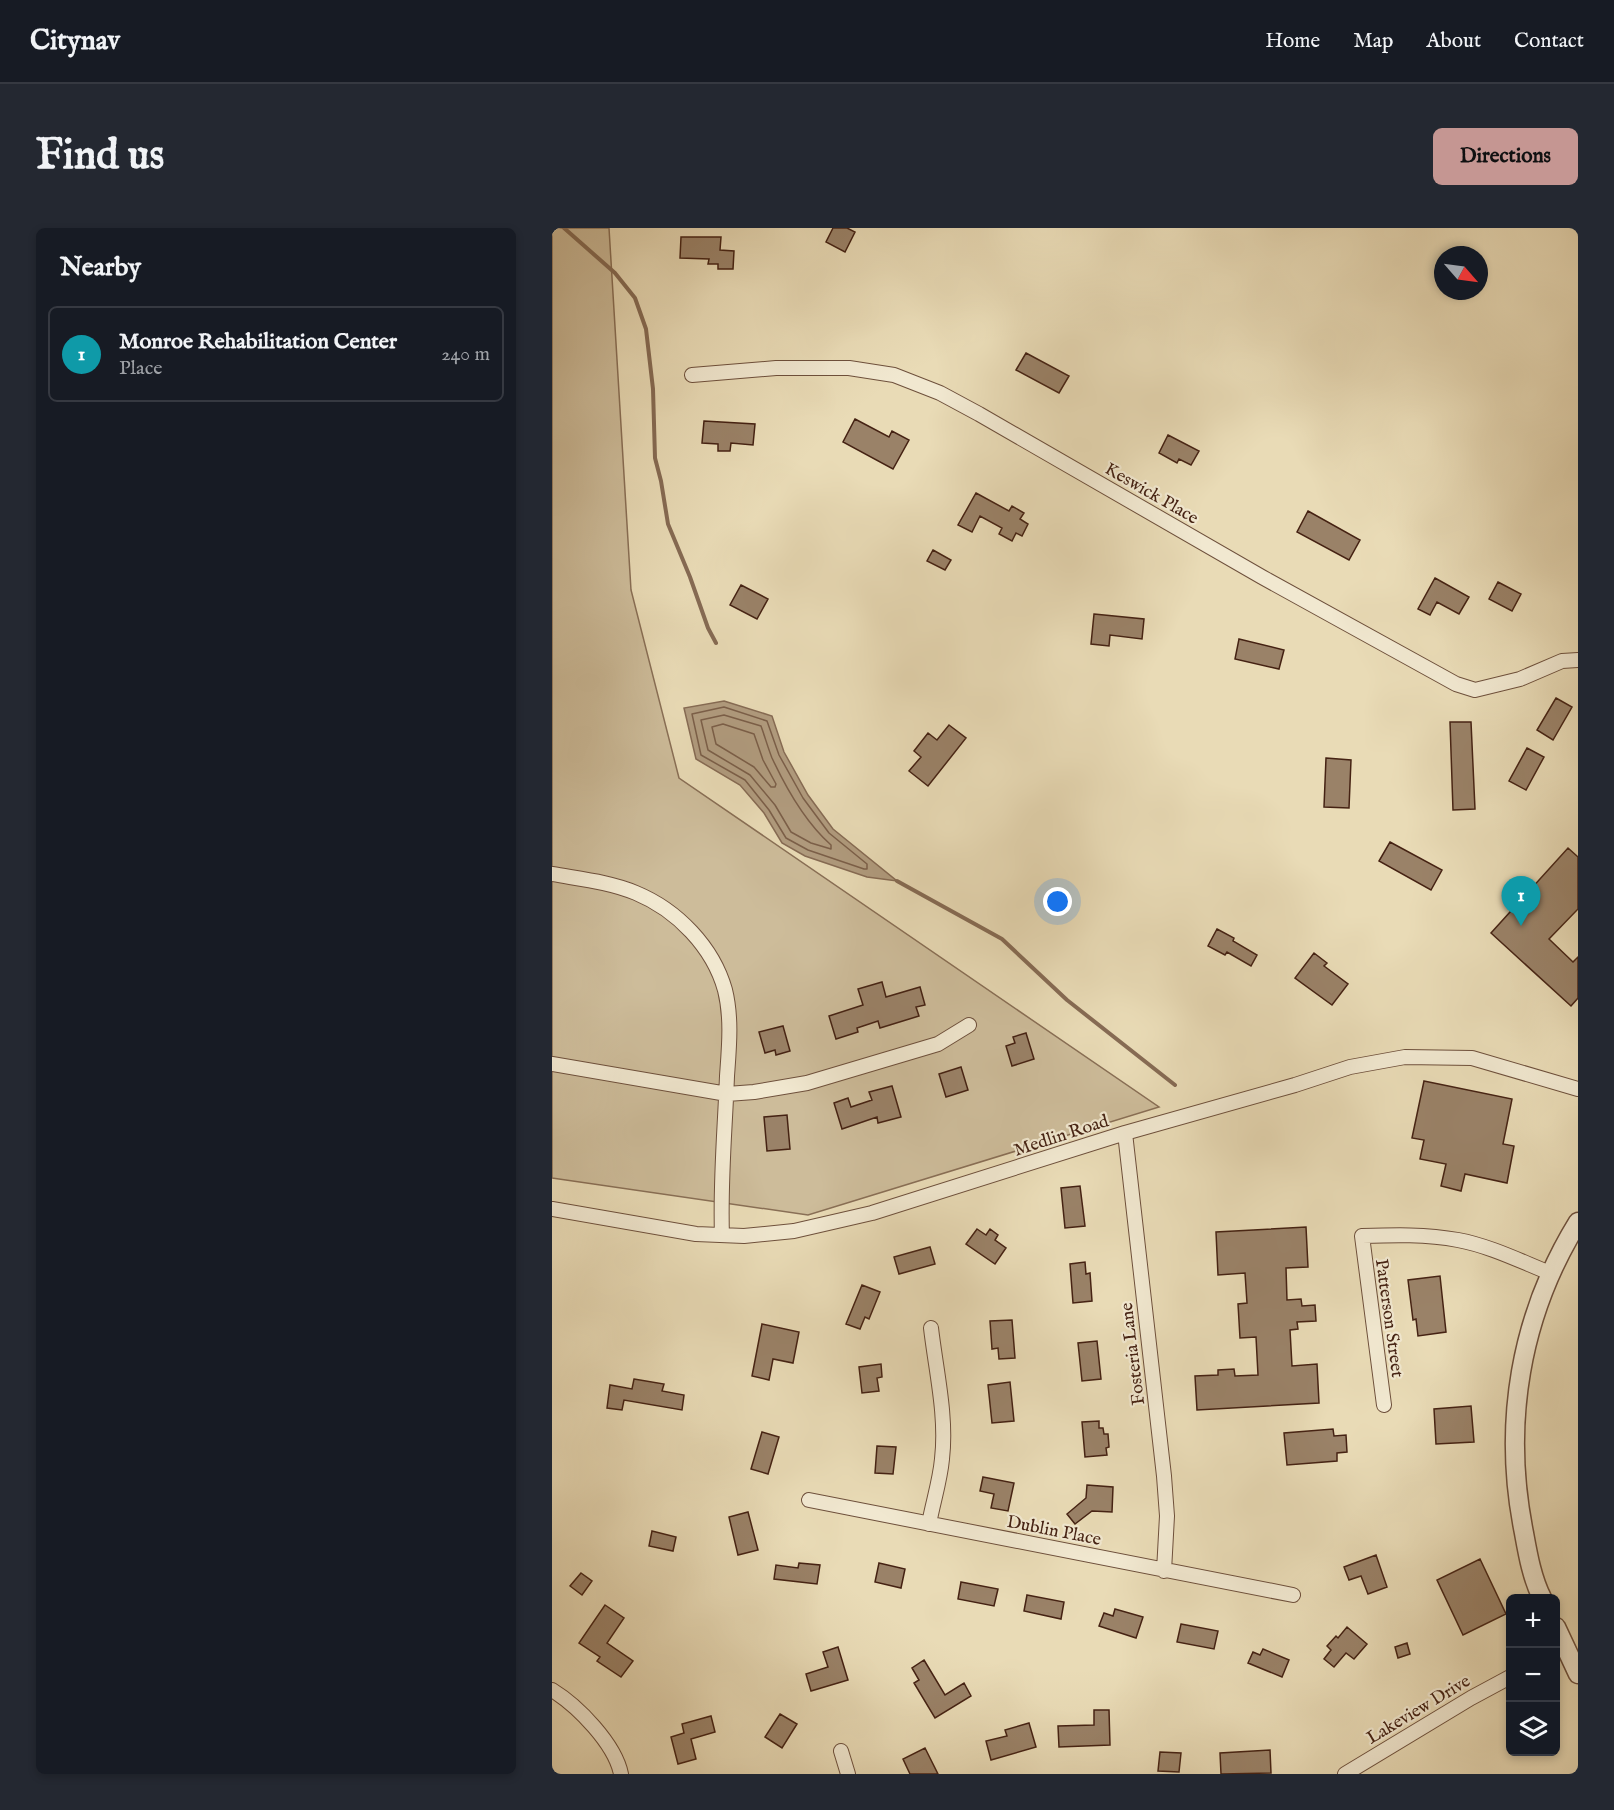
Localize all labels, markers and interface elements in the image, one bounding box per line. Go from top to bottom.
text: Citynav [30,24,120,59]
text: Home [1265,28,1320,55]
text: Map [1353,28,1393,55]
text: About [1426,28,1481,55]
text: Contact [1514,28,1584,55]
button: Directions [1433,128,1578,185]
text: Find us [36,130,164,183]
north arrow [1434,246,1488,300]
text: Nearby [60,251,141,284]
text: Monroe Rehabilitation Center [119,328,397,356]
text: 1 [78,342,85,367]
text: 240 m [441,342,490,367]
text: Place [119,356,162,381]
street label: Keswick Place [1100,458,1202,530]
pin: 1 [1502,876,1540,926]
your location [1043,887,1072,916]
street label: Medlin Road [1011,1110,1112,1163]
street label: Patterson Street [1369,1257,1408,1379]
street label: Fosteria Lane [1116,1301,1151,1406]
street label: Dublin Place [1005,1511,1103,1552]
map controls [1506,1594,1560,1756]
button: + [1506,1594,1560,1648]
button: − [1506,1648,1560,1702]
street label: Lakeview Drive [1363,1670,1475,1750]
button: layers [1506,1702,1560,1756]

